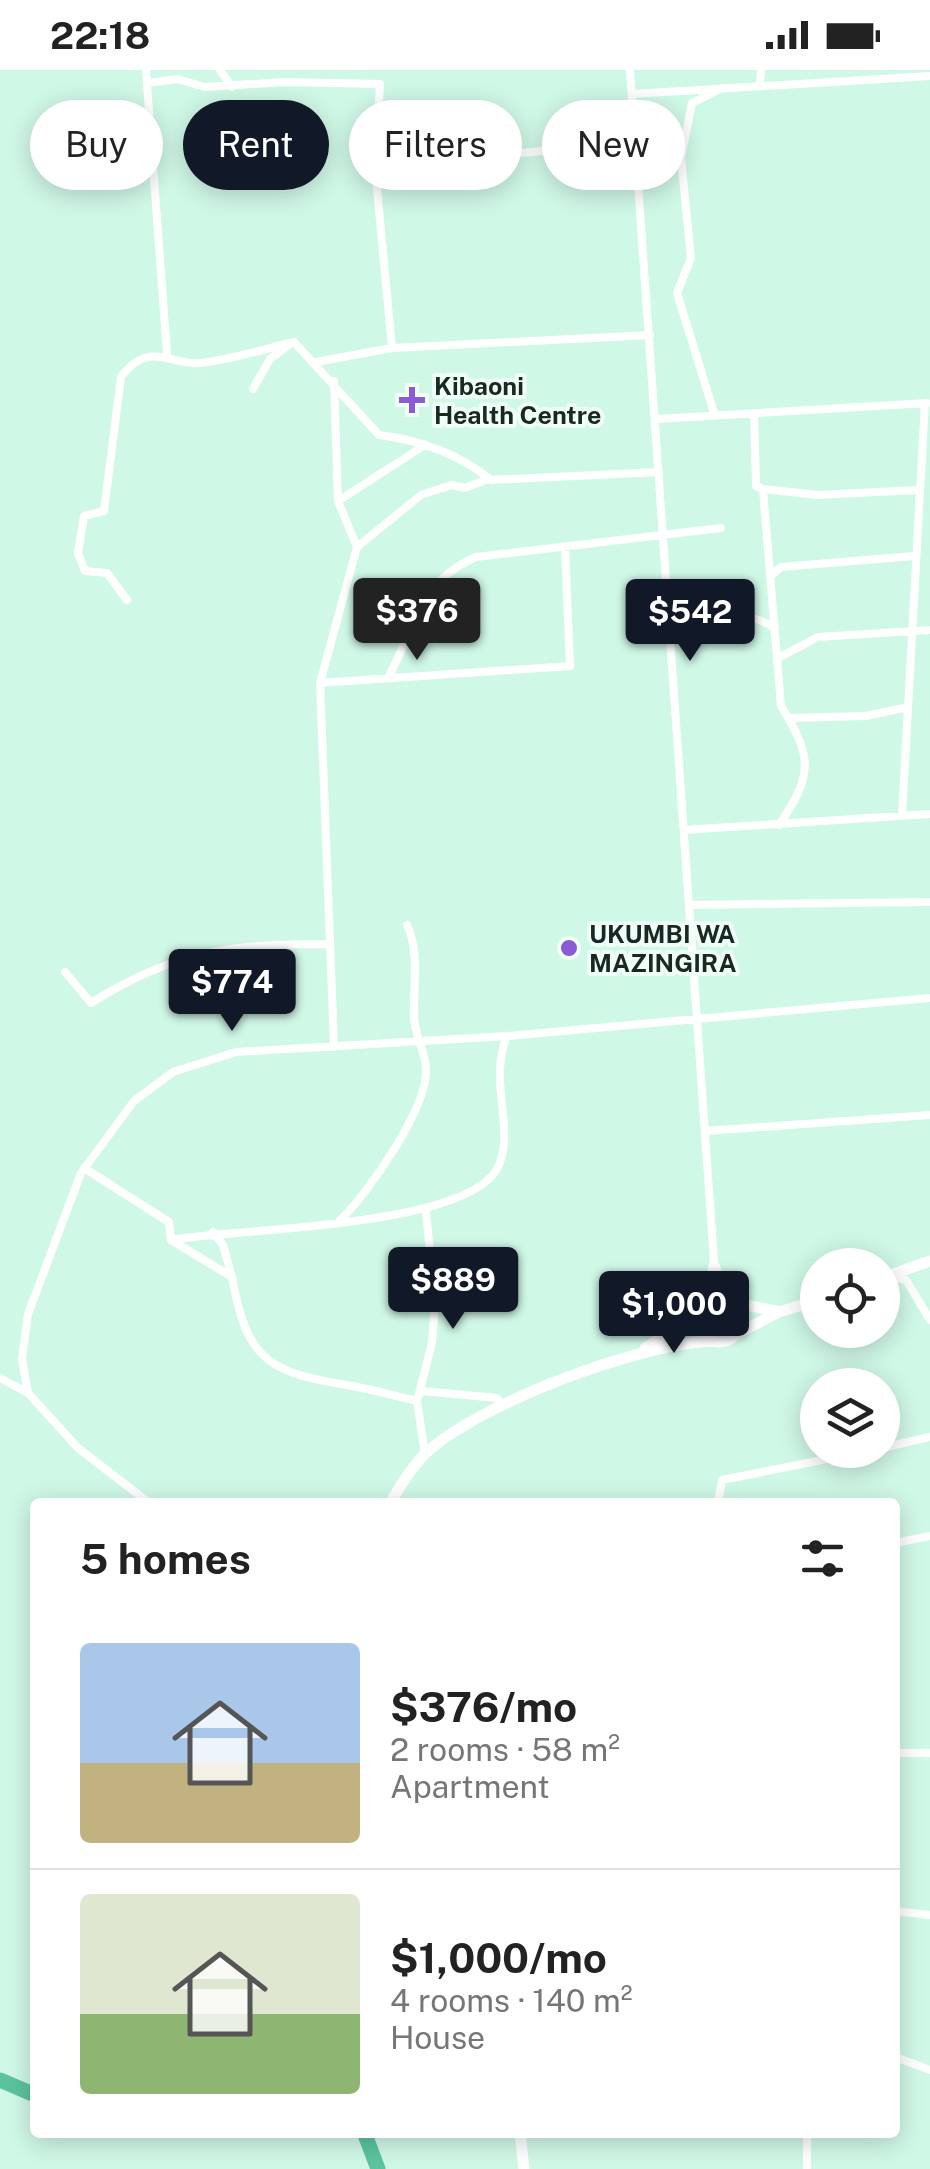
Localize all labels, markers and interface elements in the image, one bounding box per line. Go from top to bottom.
text: 22:18 [50,13,150,58]
chip: Buy [30,100,163,190]
chip: Rent [183,100,329,190]
chip: Filters [349,100,522,190]
chip: New [542,100,685,190]
place label: Kibaoni Health Centre [434,371,601,430]
marker: Kibaoni Health Centre [399,387,425,413]
pin: $376 [358,578,476,663]
pin: $542 [631,579,749,664]
text: $376 [375,592,459,629]
text: $542 [648,593,732,630]
place label: UKUMBI WA MAZINGIRA [589,919,737,978]
marker: UKUMBI WA MAZINGIRA [558,937,580,959]
pin: $774 [173,949,291,1034]
text: $774 [191,963,273,1000]
pin: $889 [394,1247,512,1332]
map controls [800,1248,900,1468]
button: locate [800,1248,900,1348]
text: $889 [410,1261,496,1298]
pin: $1,000 [593,1271,755,1356]
text: $1,000 [621,1285,727,1322]
button: layers [800,1368,900,1468]
icon: filters [795,1531,850,1586]
text: 5 homes [80,1534,251,1583]
text: $376/mo [390,1682,577,1731]
icon: home [160,1683,280,1803]
text: 2 rooms · 58 m² [390,1731,620,1768]
text: Apartment [390,1768,550,1805]
text: $1,000/mo [390,1933,607,1982]
icon: home [160,1934,280,2054]
text: 4 rooms · 140 m² [390,1982,633,2019]
text: House [390,2019,485,2056]

